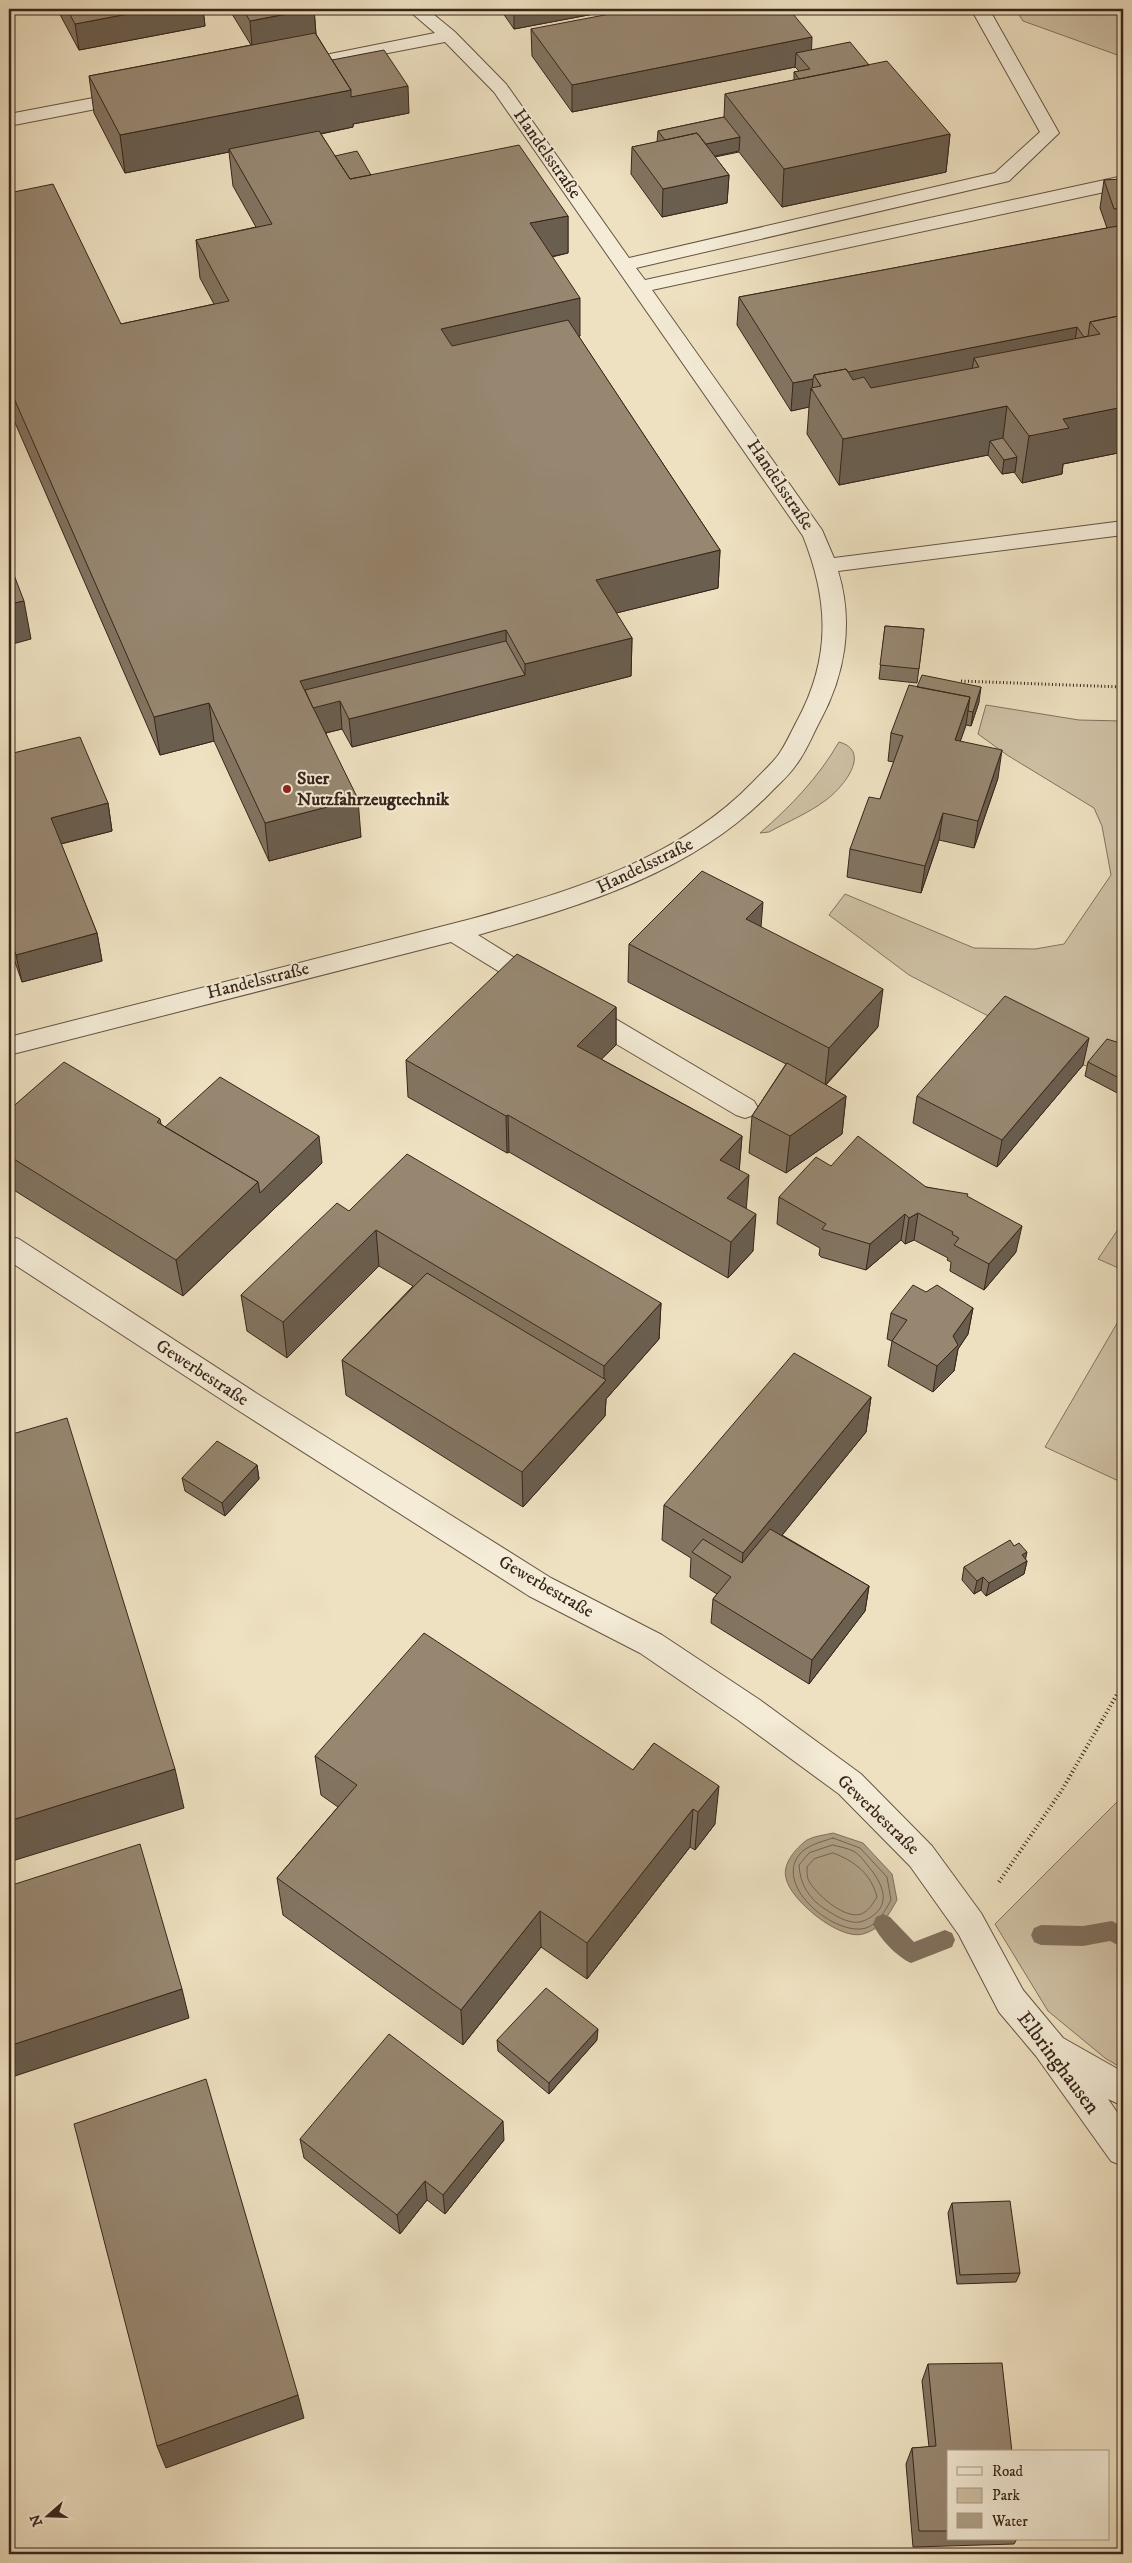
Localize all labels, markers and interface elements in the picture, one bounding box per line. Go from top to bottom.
street label: Handelsstraße [508,105,586,203]
street label: Handelsstraße [742,436,818,534]
place label: Suer Nutzfahrzeugtechnik [297,768,450,811]
marker: Suer Nutzfahrzeugtechnik [281,783,293,795]
street label: Handelsstraße [593,833,697,899]
street label: Handelsstraße [205,958,311,1004]
street label: Gewerbestraße [152,1335,252,1411]
street label: Gewerbestraße [495,1551,597,1623]
street label: Gewerbestraße [832,1770,924,1860]
street label: Elbringhausen [1011,2006,1105,2120]
legend [947,2450,1110,2540]
text: Road [992,2462,1024,2481]
text: Park [992,2486,1021,2505]
north arrow [22,2490,72,2540]
text: N [26,2511,47,2529]
text: Water [991,2512,1028,2531]

